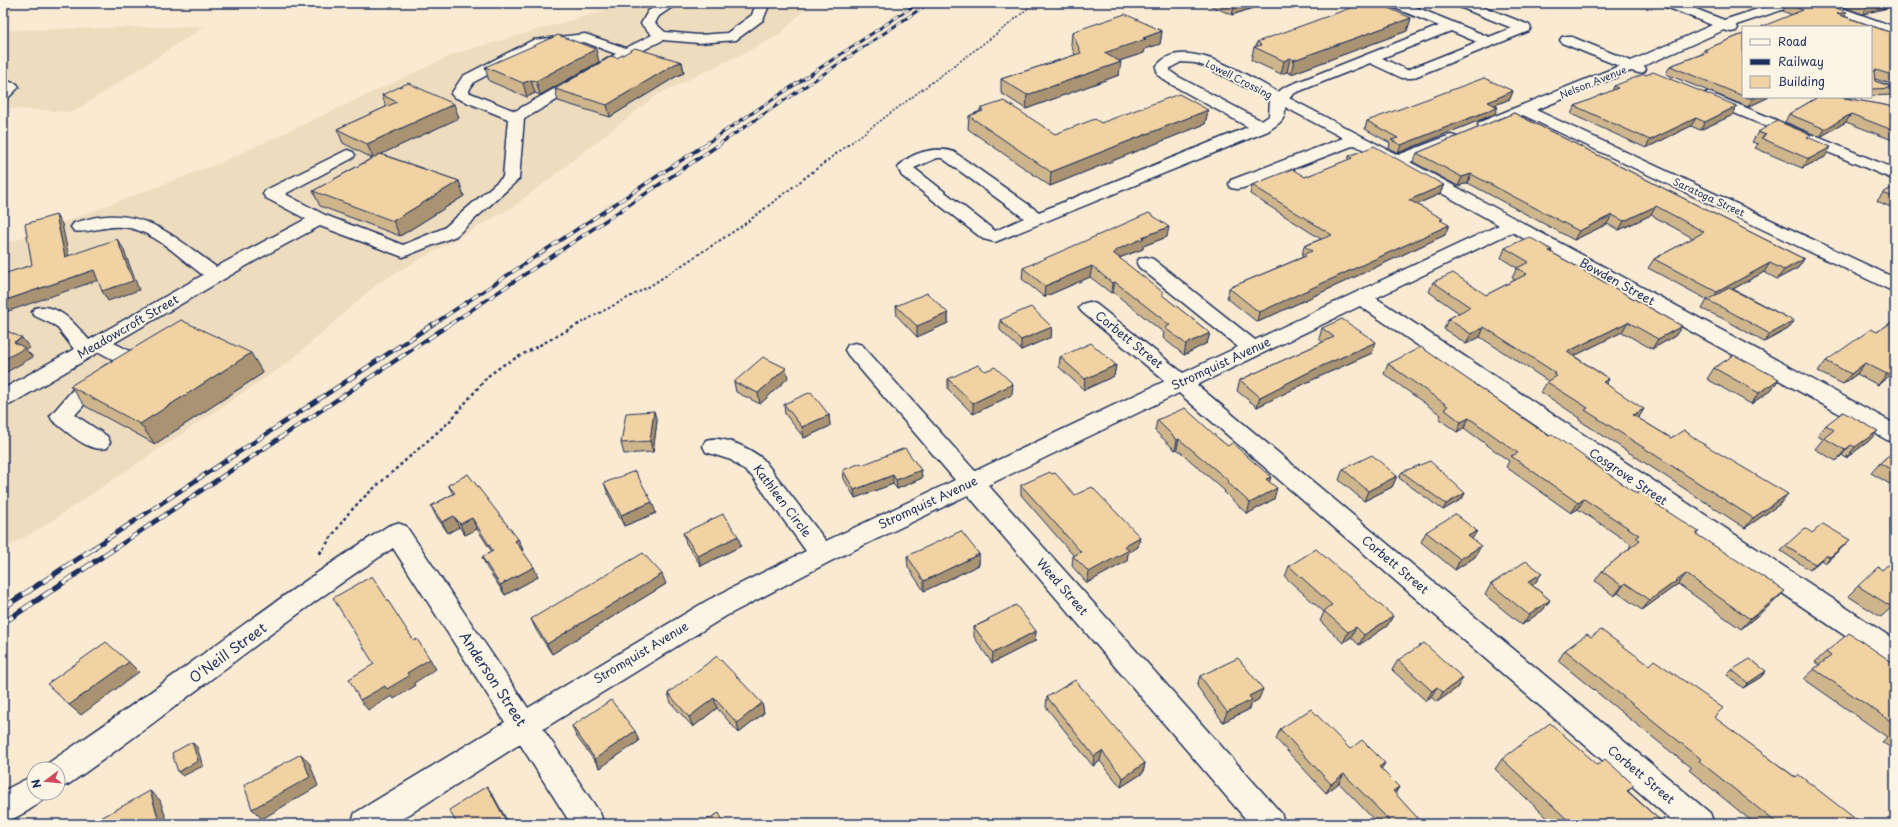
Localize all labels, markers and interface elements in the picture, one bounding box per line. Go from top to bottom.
legend [1742,26,1872,98]
text: Road [1778,32,1807,50]
text: Railway [1778,52,1824,70]
street label: Lowell Crossing [1203,55,1275,102]
street label: Nelson Avenue [1557,61,1629,102]
text: Building [1778,72,1825,90]
street label: Saratoga Street [1671,173,1747,220]
street label: Bowden Street [1577,253,1659,309]
street label: Meadowcroft Street [73,290,182,363]
street label: Corbett Street [1092,306,1167,372]
street label: Stromquist Avenue [1168,332,1274,394]
street label: Cosgrove Street [1586,443,1672,509]
street label: Kathleen Circle [749,460,816,541]
street label: Stromquist Avenue [875,471,981,533]
street label: Corbett Street [1358,531,1433,598]
street label: Weed Street [1033,554,1093,619]
street label: Stromquist Avenue [590,616,692,688]
street label: O'Neill Street [185,617,271,688]
street label: Anderson Street [455,627,532,730]
street label: Corbett Street [1604,741,1679,808]
north arrow [26,761,66,801]
text: N [26,777,45,790]

